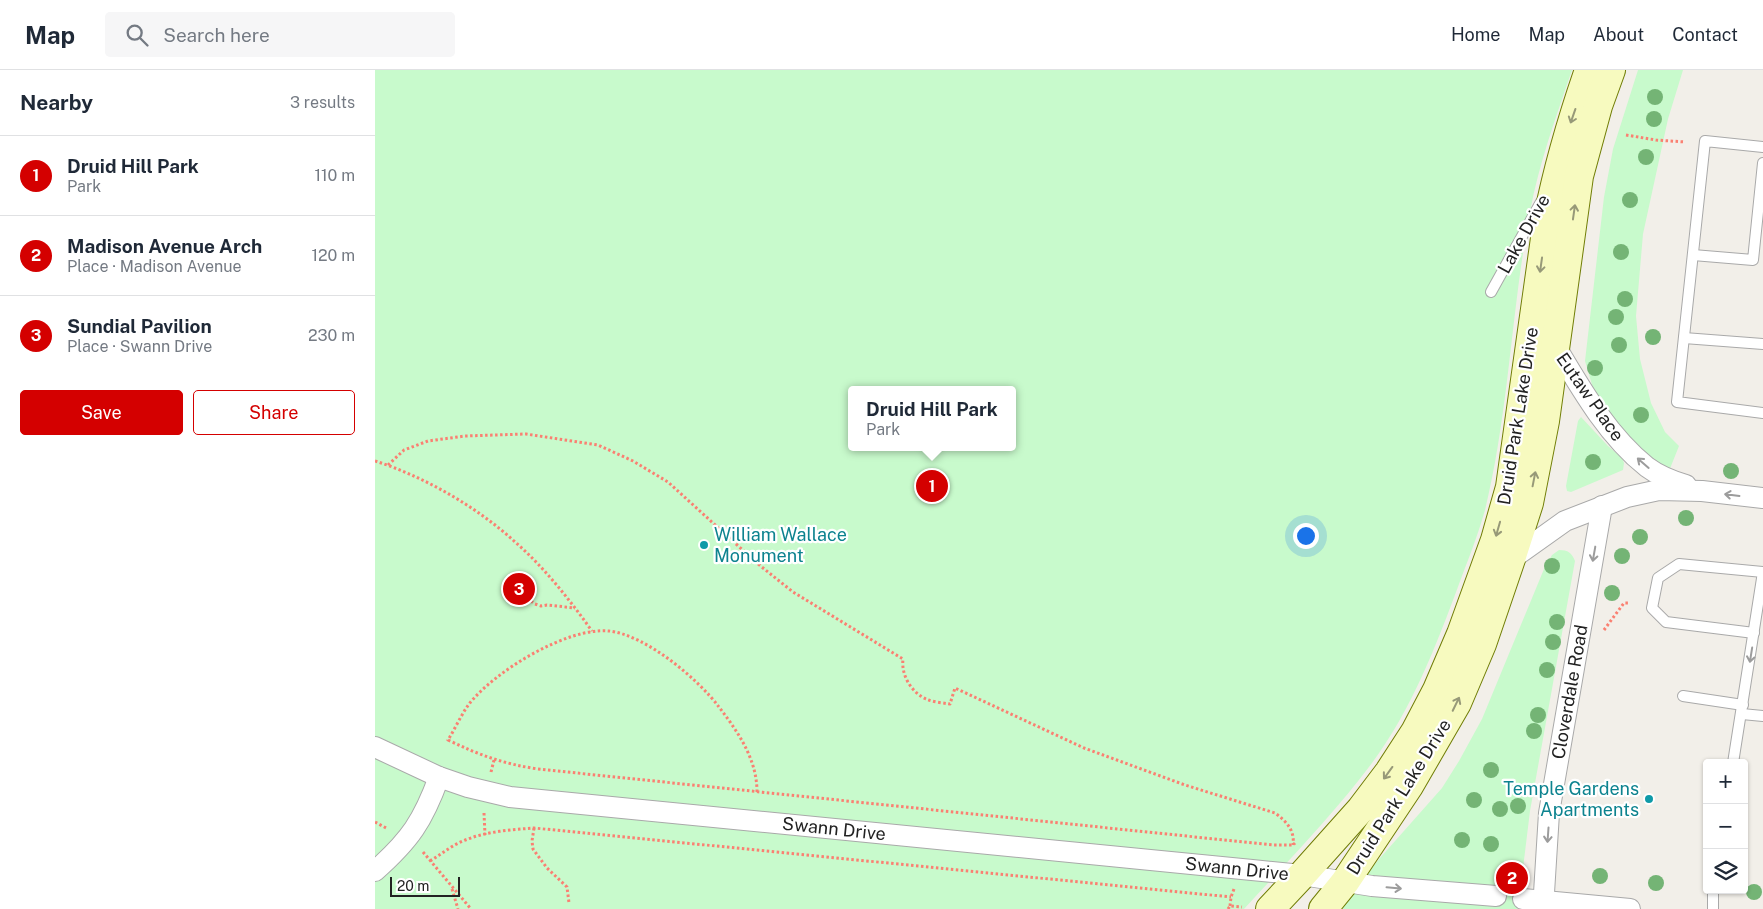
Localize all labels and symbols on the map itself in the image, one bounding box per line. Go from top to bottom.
one-way arrow [1567,108,1577,124]
street label: Lake Drive [1493,191,1554,277]
one-way arrow [1569,205,1579,221]
one-way arrow [1536,257,1546,273]
street label: Druid Park Lake Drive [1493,326,1542,506]
street label: Eutaw Place [1552,348,1629,445]
one-way arrow [1636,457,1649,469]
pin: 1 [916,467,948,505]
one-way arrow [1530,471,1539,487]
one-way arrow [1725,489,1741,499]
one-way arrow [1493,521,1502,537]
your location [1293,523,1319,549]
place label: William Wallace Monument [714,524,847,566]
marker: William Wallace Monument [698,539,710,551]
one-way arrow [1588,546,1598,562]
pin: 3 [503,570,535,608]
street label: Cloverdale Road [1547,623,1592,761]
one-way arrow [1745,647,1755,663]
one-way arrow [1452,696,1462,711]
street label: Druid Park Lake Drive [1342,715,1455,878]
one-way arrow [1383,766,1393,780]
place label: Temple Gardens Apartments [1503,778,1639,820]
marker: Temple Gardens Apartments [1643,793,1655,805]
street label: Swann Drive [781,813,887,844]
one-way arrow [1543,827,1552,843]
street label: Swann Drive [1184,853,1290,884]
pin: 2 [1496,859,1528,897]
scale bar [390,874,460,897]
one-way arrow [1385,883,1401,893]

